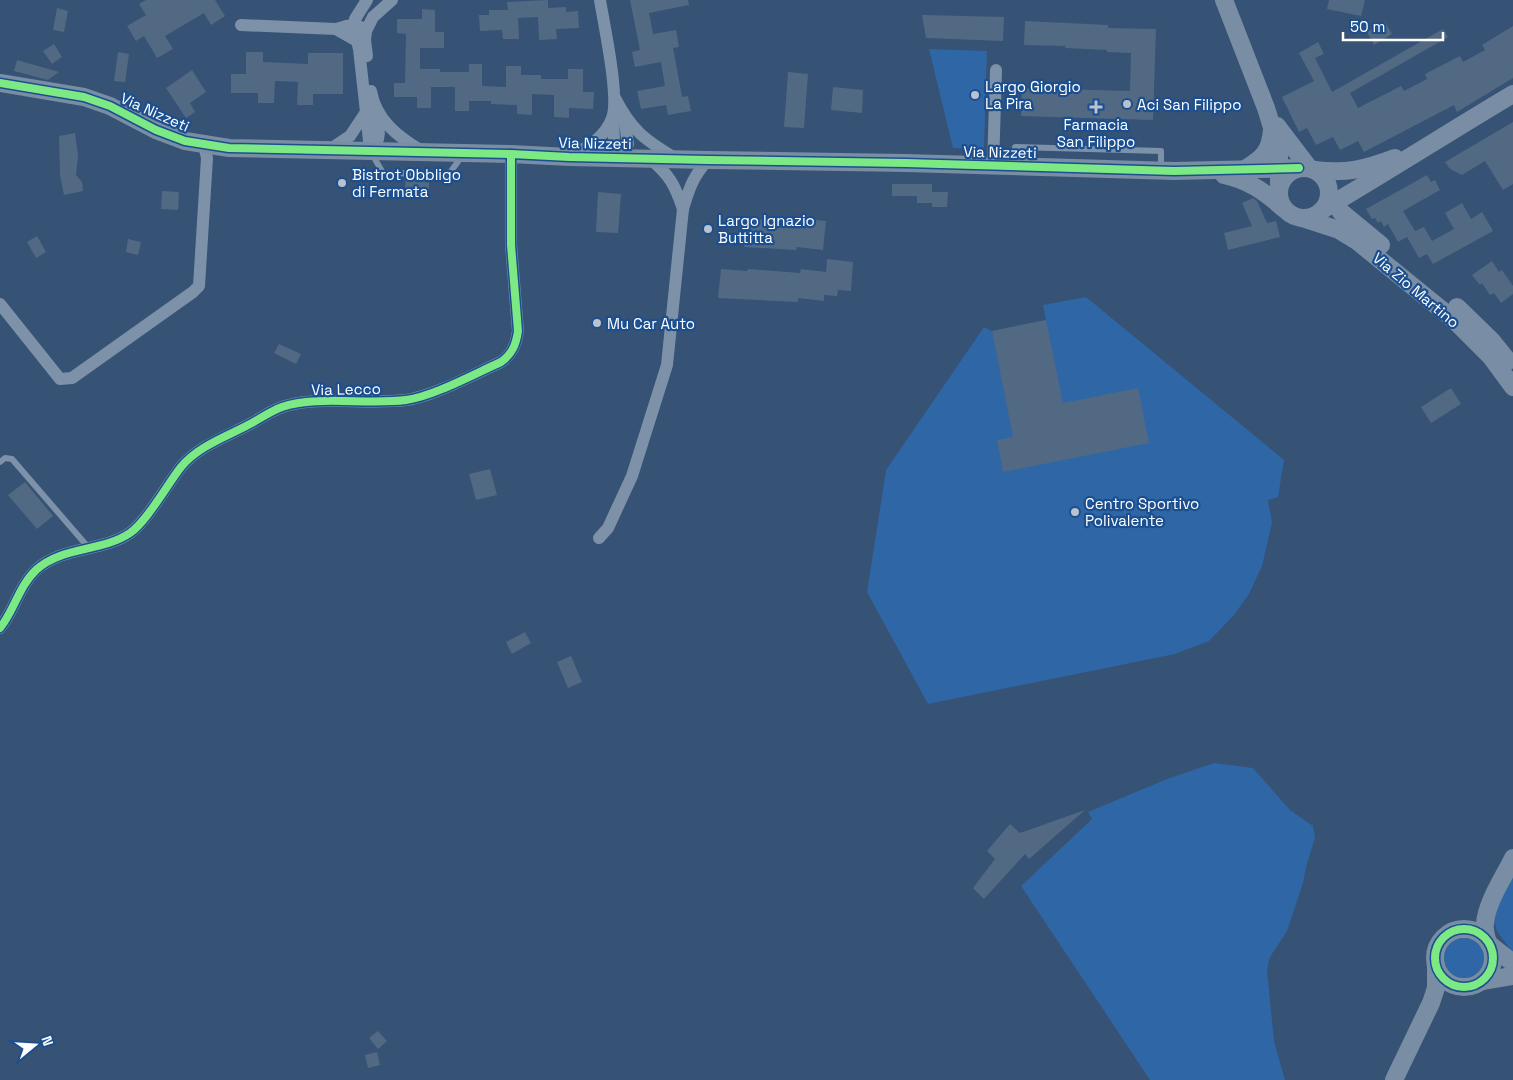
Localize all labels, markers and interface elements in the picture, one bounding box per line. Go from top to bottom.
scale bar [1343,10,1443,42]
text: 50 m [1350,17,1385,36]
place label: Largo Giorgio La Pira [985,77,1081,113]
street label: Via Nizzeti [118,88,192,136]
marker: Largo Giorgio La Pira [969,89,981,101]
place label: Aci San Filippo [1137,95,1242,114]
marker: Aci San Filippo [1121,98,1133,110]
marker: Farmacia San Filippo [1090,101,1102,113]
place label: Farmacia San Filippo [1057,115,1135,151]
street label: Via Nizzeti [558,133,632,153]
street label: Via Nizzeti [963,142,1037,162]
place label: Bistrot Obbligo di Fermata [352,165,461,201]
marker: Bistrot Obbligo di Fermata [336,177,348,189]
place label: Largo Ignazio Buttitta [718,211,815,247]
marker: Largo Ignazio Buttitta [702,223,714,235]
street label: Via Zio Martino [1369,248,1463,332]
place label: Mu Car Auto [607,314,695,333]
marker: Mu Car Auto [591,317,603,329]
street label: Via Lecco [311,379,381,399]
place label: Centro Sportivo Polivalente [1085,494,1199,530]
marker: Centro Sportivo Polivalente [1069,506,1081,518]
north arrow [10,1020,60,1070]
text: N [37,1034,57,1048]

